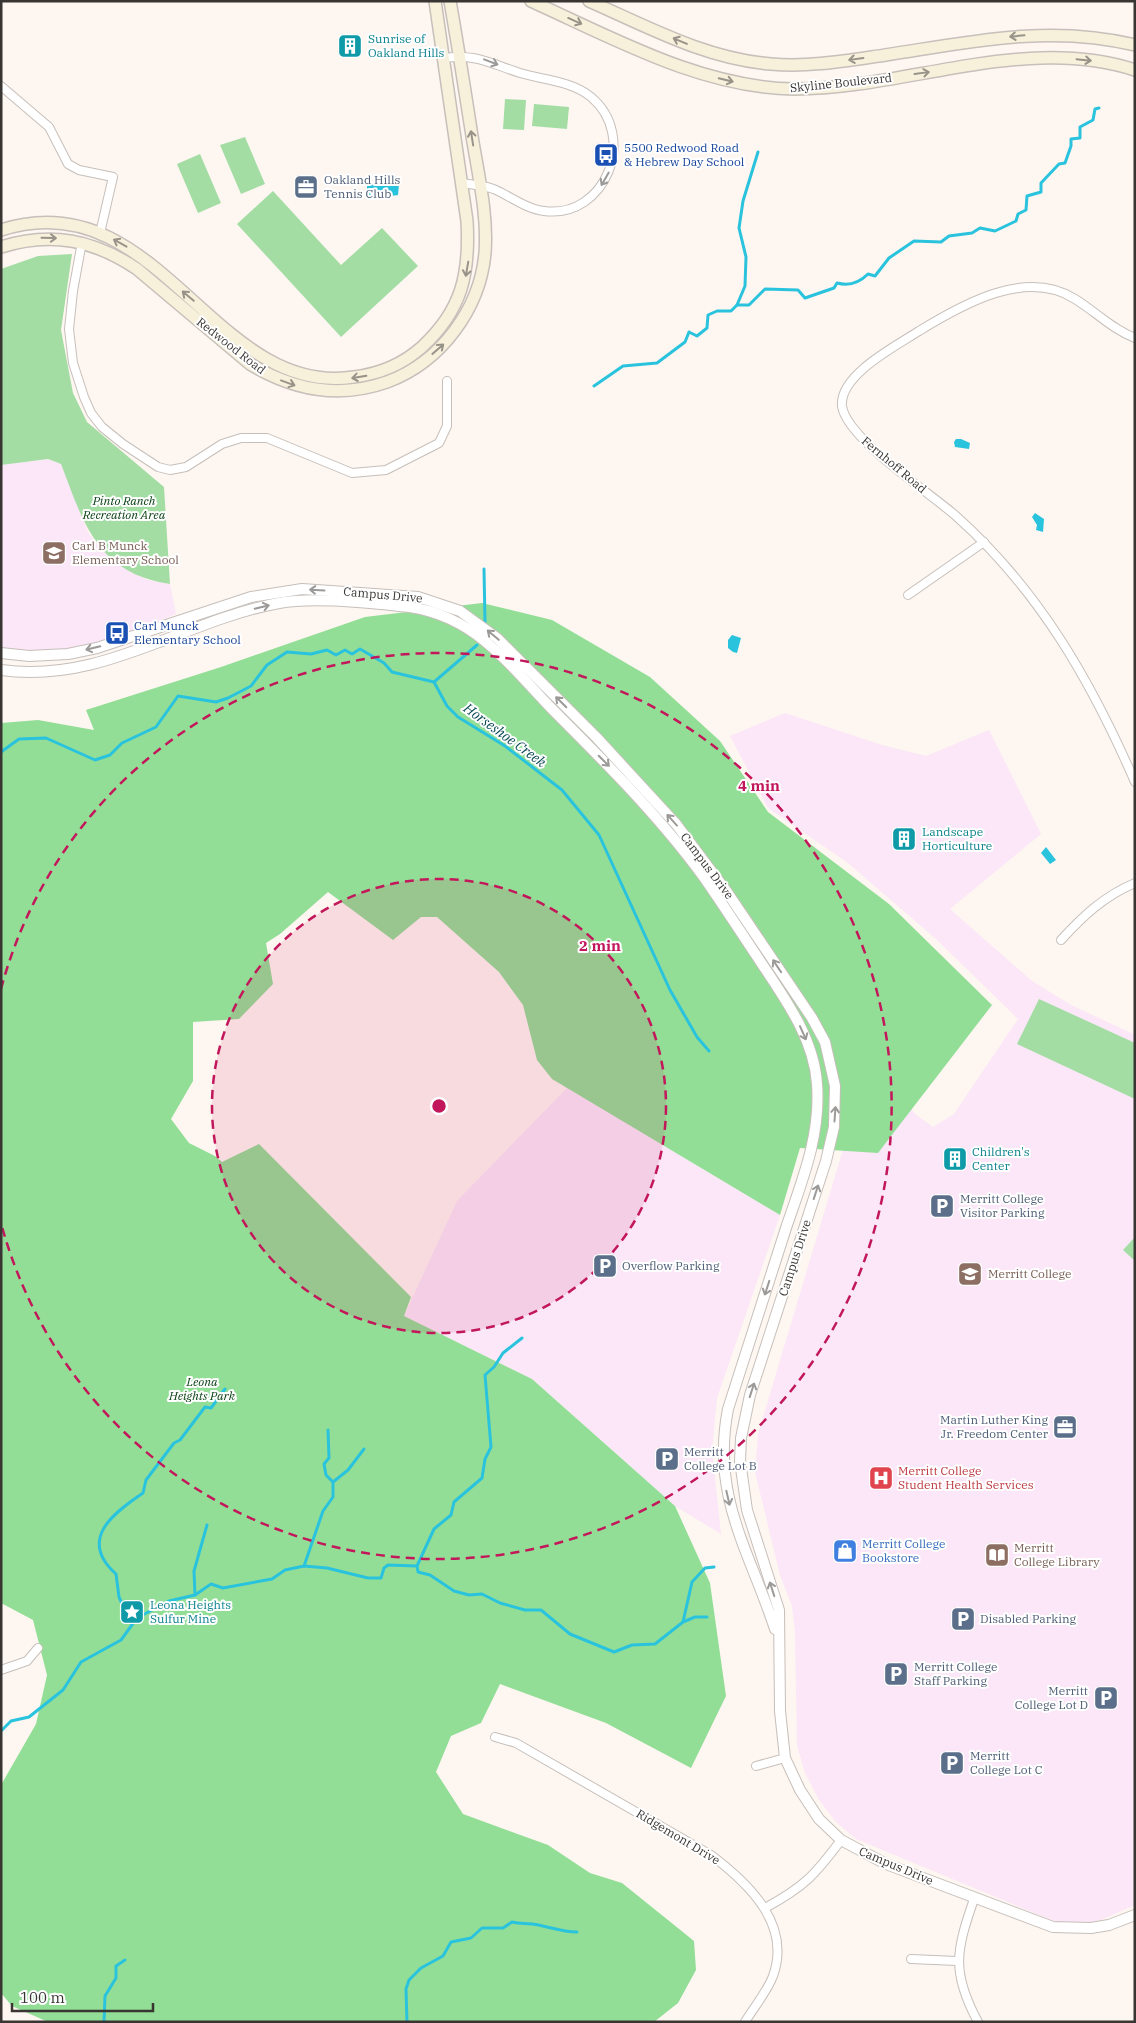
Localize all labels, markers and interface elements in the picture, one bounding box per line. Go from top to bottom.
one-way arrow [567,16,582,26]
place label: Sunrise of Oakland Hills [368,31,444,60]
one-way arrow [1009,31,1025,41]
building icon: Sunrise of Oakland Hills [337,33,363,59]
one-way arrow [673,35,688,45]
one-way arrow [849,54,865,64]
one-way arrow [1075,55,1091,65]
one-way arrow [483,58,498,68]
one-way arrow [914,68,930,78]
street label: Skyline Boulevard [789,70,893,95]
one-way arrow [718,76,734,86]
one-way arrow [467,130,477,146]
place label: 5500 Redwood Road & Hebrew Day School [624,140,745,169]
bus stop icon: 5500 Redwood Road & Hebrew Day School [593,142,619,168]
place label: Oakland Hills Tennis Club [324,172,400,201]
one-way arrow [600,172,610,186]
office icon: Oakland Hills Tennis Club [293,174,319,200]
one-way arrow [40,233,57,243]
one-way arrow [113,238,128,248]
one-way arrow [461,261,471,277]
one-way arrow [182,290,195,301]
street label: Redwood Road [194,314,269,377]
one-way arrow [431,344,444,355]
one-way arrow [351,372,367,382]
one-way arrow [279,379,295,388]
street label: Fernhoff Road [859,433,930,496]
park label: Pinto Ranch Recreation Area [82,493,166,522]
place label: Carl B Munck Elementary School [72,538,179,567]
school or university icon: Carl B Munck Elementary School [41,540,67,566]
street label: Campus Drive [343,584,423,605]
one-way arrow [309,585,325,594]
one-way arrow [254,602,270,611]
place label: Carl Munck Elementary School [134,618,241,647]
bus stop icon: Carl Munck Elementary School [104,620,130,646]
one-way arrow [487,629,500,640]
one-way arrow [86,644,102,653]
one-way arrow [555,696,567,708]
water label: Horseshoe Creek [459,698,550,771]
one-way arrow [598,755,610,767]
text: 4 min [738,776,780,795]
one-way arrow [666,814,678,827]
place label: Landscape Horticulture [922,824,992,853]
building icon: Landscape Horticulture [891,826,917,852]
street label: Campus Drive [678,829,737,902]
text: 2 min [579,936,621,955]
one-way arrow [772,959,782,973]
one-way arrow [799,1025,808,1040]
centre of rings [430,1097,448,1115]
one-way arrow [831,1106,840,1122]
place label: Children's Center [972,1144,1030,1173]
building icon: Children's Center [942,1146,968,1172]
one-way arrow [812,1185,821,1200]
place label: Merritt College Visitor Parking [960,1191,1045,1220]
parking icon: Merritt College Visitor Parking [929,1193,955,1219]
street label: Campus Drive [775,1218,814,1298]
parking icon: Overflow Parking [592,1253,618,1279]
place label: Overflow Parking [622,1258,720,1273]
school or university icon: Merritt College [957,1261,983,1287]
place label: Merritt College [988,1266,1071,1281]
one-way arrow [762,1280,771,1295]
park label: Leona Heights Park [168,1374,236,1403]
one-way arrow [748,1383,758,1399]
place label: Martin Luther King Jr. Freedom Center [940,1412,1049,1441]
office icon: Martin Luther King Jr. Freedom Center [1052,1414,1078,1440]
place label: Merritt College Lot B [684,1444,757,1473]
parking icon: Merritt College Lot B [654,1446,680,1472]
place label: Merritt College Student Health Services [898,1463,1034,1492]
hospital icon: Merritt College Student Health Services [868,1465,894,1491]
one-way arrow [724,1490,733,1506]
place label: Merritt College Bookstore [862,1536,945,1565]
shop icon: Merritt College Bookstore [832,1538,858,1564]
place label: Merritt College Library [1014,1540,1100,1569]
library icon: Merritt College Library [984,1542,1010,1568]
one-way arrow [767,1582,776,1597]
place label: Leona Heights Sulfur Mine [150,1597,231,1626]
place icon: Leona Heights Sulfur Mine [119,1599,145,1625]
parking icon: Disabled Parking [950,1606,976,1632]
place label: Disabled Parking [980,1611,1077,1626]
place label: Merritt College Staff Parking [914,1659,997,1688]
parking icon: Merritt College Staff Parking [883,1661,909,1687]
place label: Merritt College Lot D [1015,1683,1088,1712]
parking icon: Merritt College Lot D [1093,1685,1119,1711]
place label: Merritt College Lot C [970,1748,1043,1777]
parking icon: Merritt College Lot C [939,1750,965,1776]
street label: Ridgemont Drive [634,1806,723,1868]
street label: Campus Drive [857,1843,936,1888]
scale bar [12,1980,154,2012]
text: 100 m [20,1988,65,2007]

